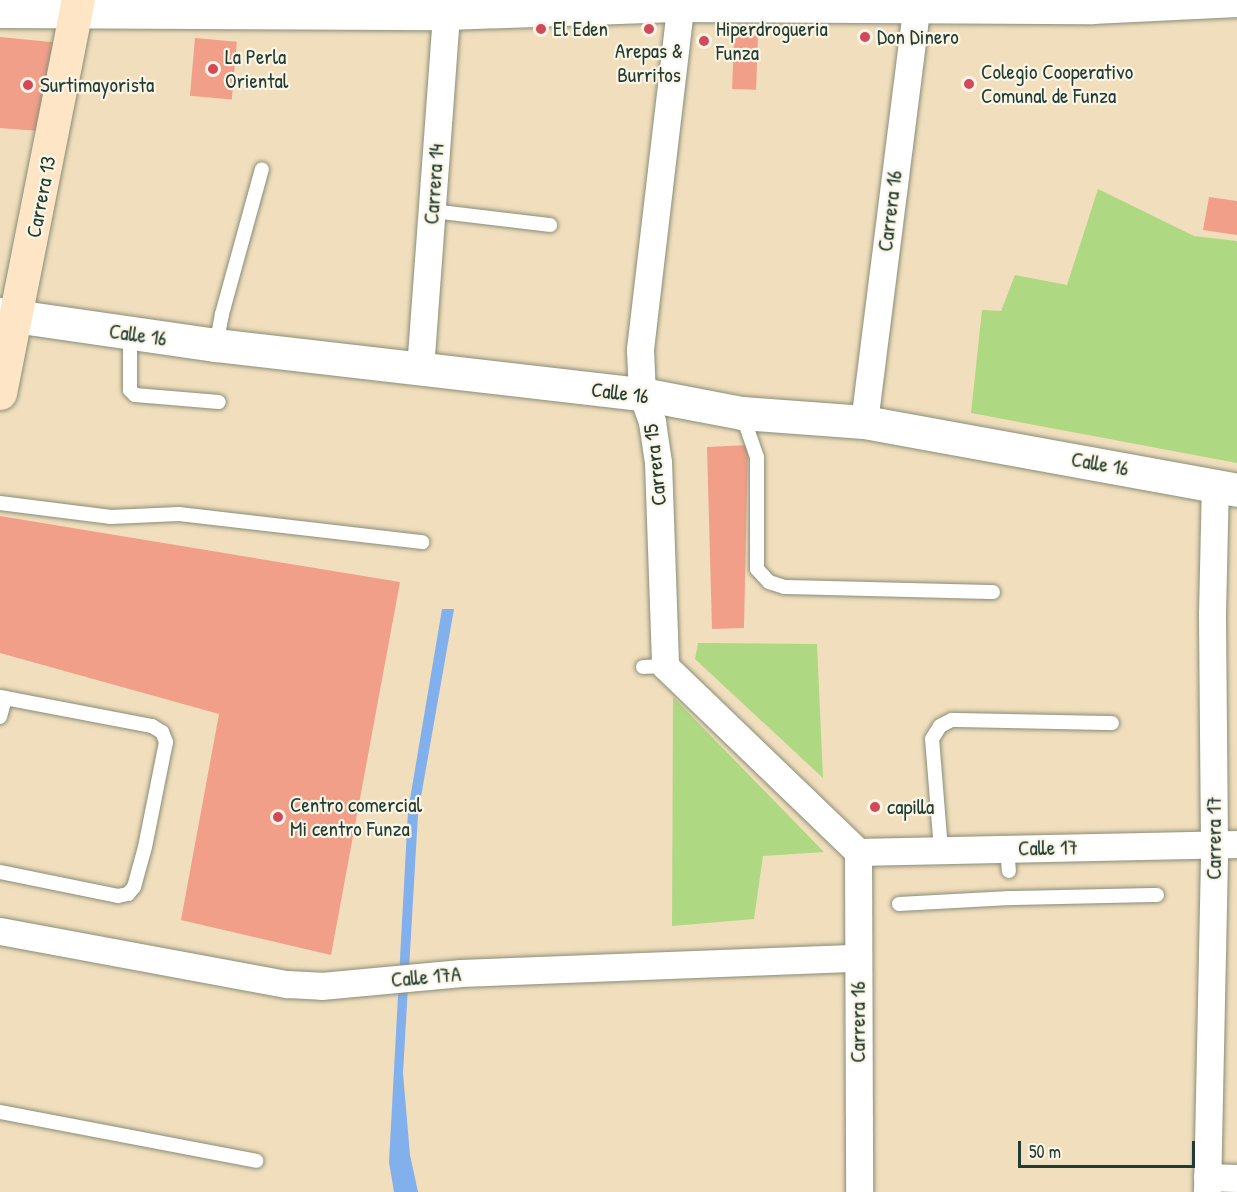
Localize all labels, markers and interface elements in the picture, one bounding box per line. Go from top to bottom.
place label: El Eden [553,16,608,42]
place label: Hiperdrogueria Funza [716,16,828,66]
marker: El Eden [534,22,548,36]
marker: Arepas & Burritos [642,22,656,36]
place label: Don Dinero [877,24,959,50]
marker: Don Dinero [858,30,872,44]
marker: Hiperdrogueria Funza [697,34,711,48]
place label: Arepas & Burritos [615,38,683,88]
place label: La Perla Oriental [225,44,288,94]
place label: Colegio Cooperativo Comunal de Funza [981,59,1133,109]
marker: La Perla Oriental [206,62,220,76]
place label: Surtimayorista [40,72,154,98]
marker: Colegio Cooperativo Comunal de Funza [962,77,976,91]
marker: Surtimayorista [21,78,35,92]
street label: Carrera 14 [419,143,449,225]
street label: Carrera 13 [21,154,61,240]
street label: Carrera 16 [873,169,907,253]
street label: Calle 16 [108,318,168,352]
street label: Calle 16 [590,377,650,409]
street label: Carrera 15 [638,423,672,507]
street label: Calle 16 [1069,447,1131,481]
place label: Centro comercial Mi centro Funza [290,792,422,842]
place label: capilla [887,794,934,820]
street label: Carrera 17 [1201,796,1227,880]
marker: capilla [868,800,882,814]
marker: Centro comercial Mi centro Funza [271,810,285,824]
street label: Calle 17 [1018,835,1078,861]
street label: Calle 17A [390,961,462,993]
street label: Carrera 16 [845,981,871,1063]
scale bar [1021,1129,1198,1167]
text: 50 m [1029,1139,1061,1164]

